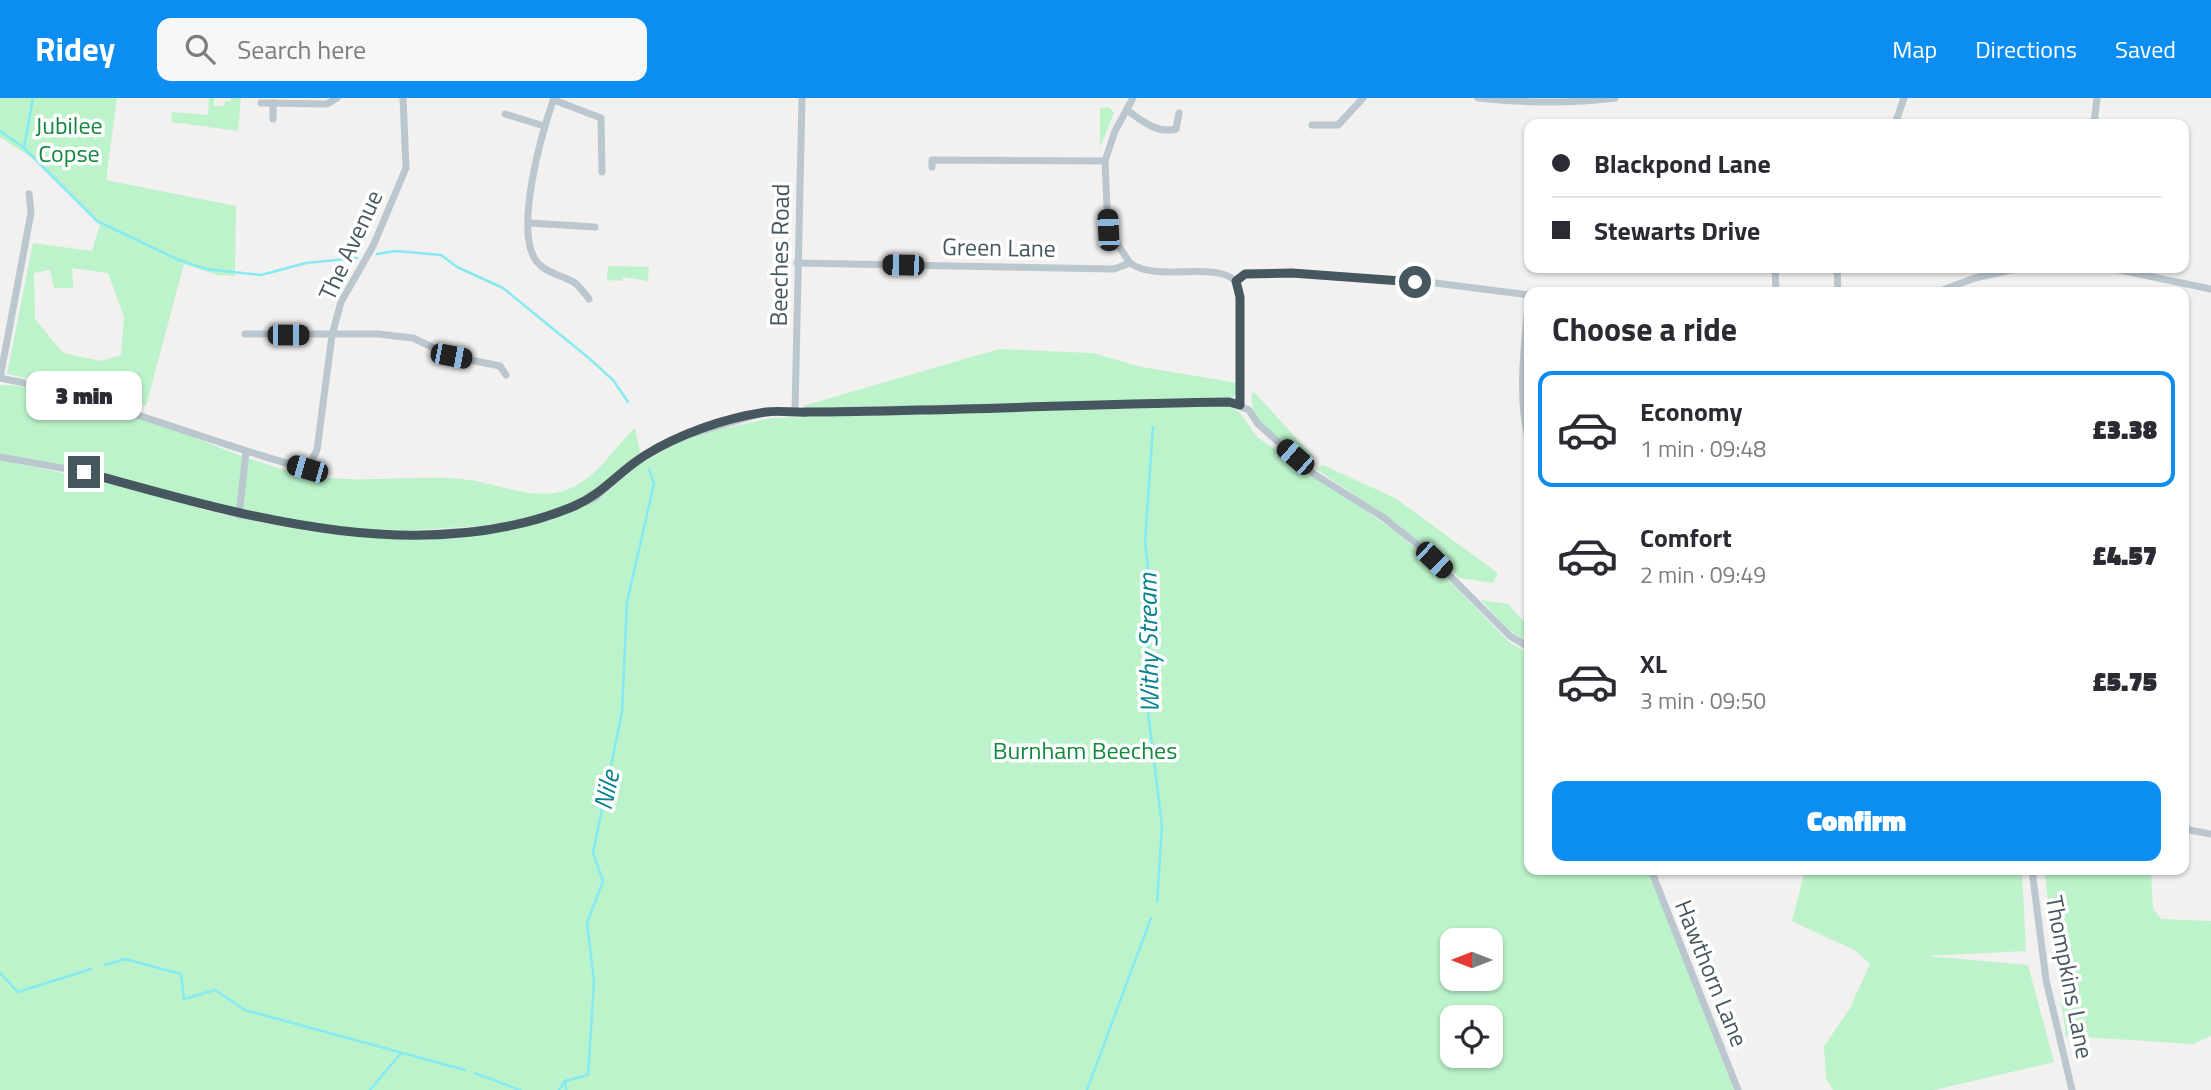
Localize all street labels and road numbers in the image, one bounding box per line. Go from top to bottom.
street label: Beeches Road [760,183,798,327]
street label: The Avenue [309,184,391,306]
street label: Green Lane [942,228,1056,266]
street label: Thompkins Lane [2037,892,2103,1062]
street label: Hawthorn Lane [1666,894,1758,1052]

